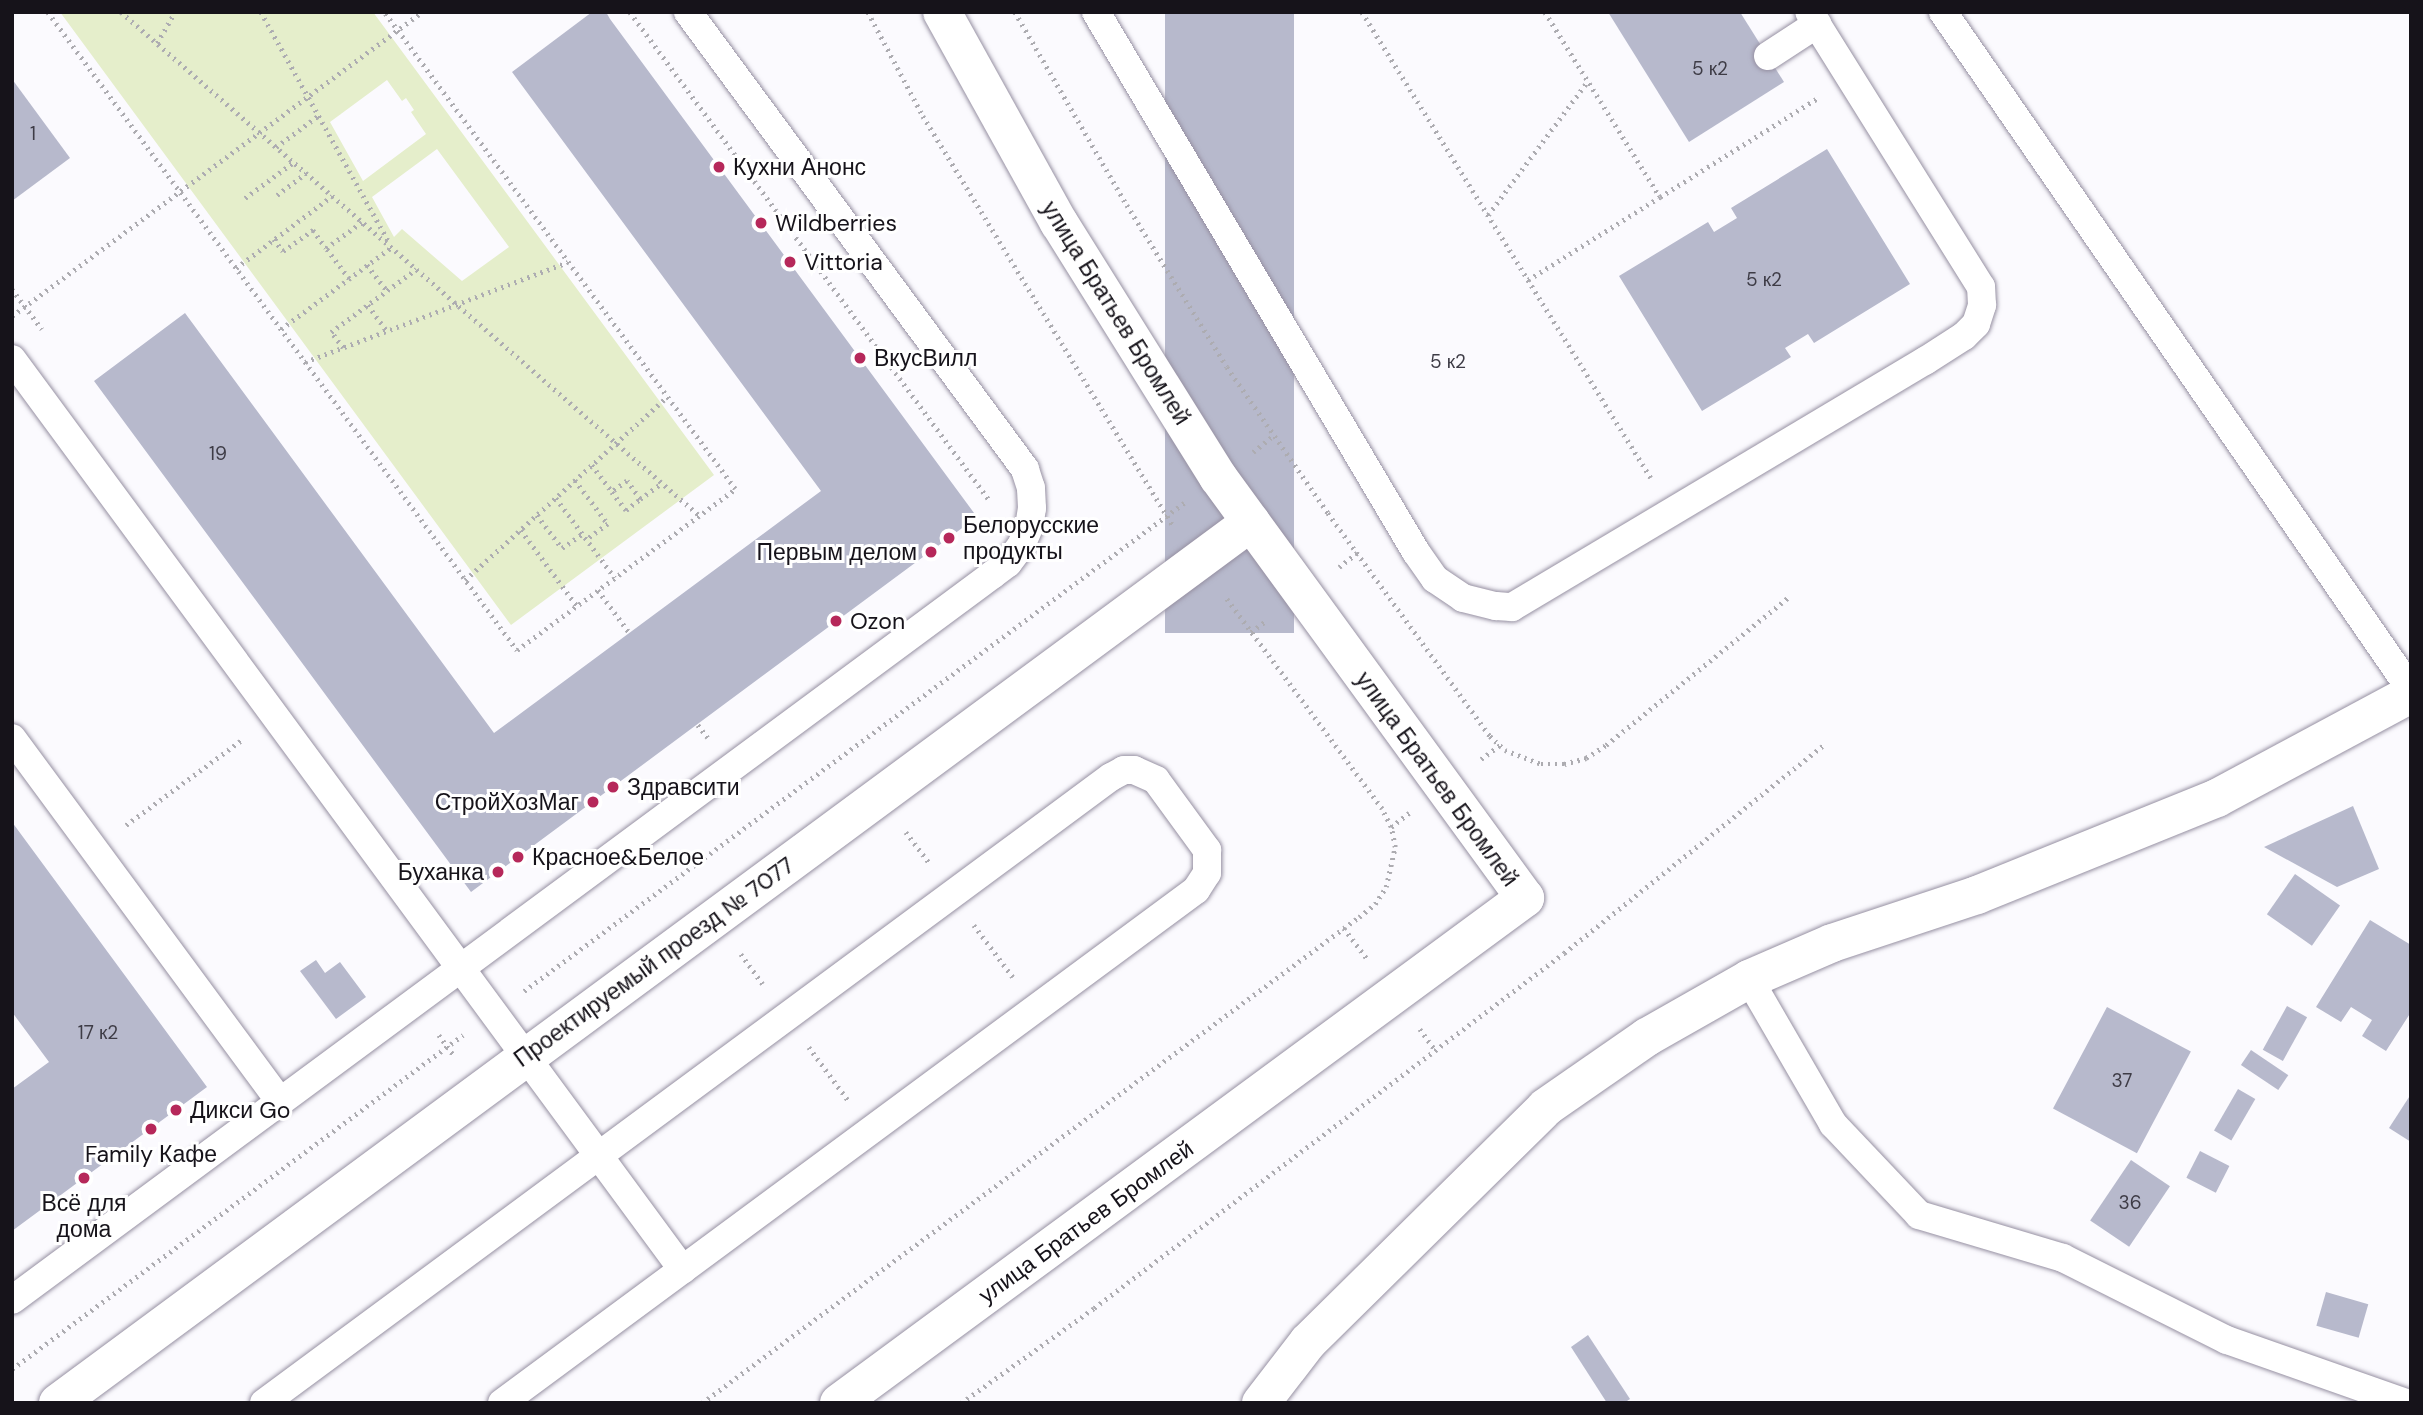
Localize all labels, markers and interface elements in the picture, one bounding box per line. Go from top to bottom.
house number: 5 к2 [1692,58,1728,80]
house number: 1 [30,123,36,145]
place label: Кухни Анонс [733,153,866,181]
marker: Кухни Анонс [711,159,727,175]
street label: улица Братьев Бромлей [1036,196,1196,430]
place label: Wildberries [775,209,897,237]
marker: Wildberries [753,215,769,231]
place label: Vittoria [804,248,883,276]
marker: Vittoria [782,254,798,270]
house number: 5 к2 [1746,269,1782,291]
place label: ВкусВилл [874,344,977,372]
marker: ВкусВилл [852,350,868,366]
house number: 5 к2 [1430,351,1466,373]
house number: 19 [209,443,227,465]
place label: Белорусские продукты [963,511,1099,565]
marker: Белорусские продукты [941,530,957,546]
place label: Первым делом [756,538,917,566]
marker: Первым делом [923,544,939,560]
place label: Ozon [850,607,905,635]
marker: Ozon [828,613,844,629]
street label: улица Братьев Бромлей [1350,666,1524,892]
place label: Здравсити [627,773,740,801]
marker: Здравсити [605,779,621,795]
place label: СтройХозМаг [435,788,579,816]
marker: СтройХозМаг [585,794,601,810]
place label: Красное&Белое [532,843,704,871]
marker: Красное&Белое [510,849,526,865]
street label: Проектируемый проезд № 7077 [509,851,799,1073]
place label: Буханка [398,858,484,886]
marker: Буханка [490,864,506,880]
house number: 17 к2 [78,1022,118,1044]
house number: 37 [2111,1070,2133,1092]
place label: Дикси Go [190,1096,290,1124]
marker: Дикси Go [168,1102,184,1118]
marker: Family Кафе [143,1121,159,1137]
street label: улица Братьев Бромлей [973,1135,1199,1309]
place label: Family Кафе [85,1140,217,1168]
marker: Всё для дома [76,1170,92,1186]
place label: Всё для дома [41,1189,127,1243]
house number: 36 [2118,1192,2142,1214]

